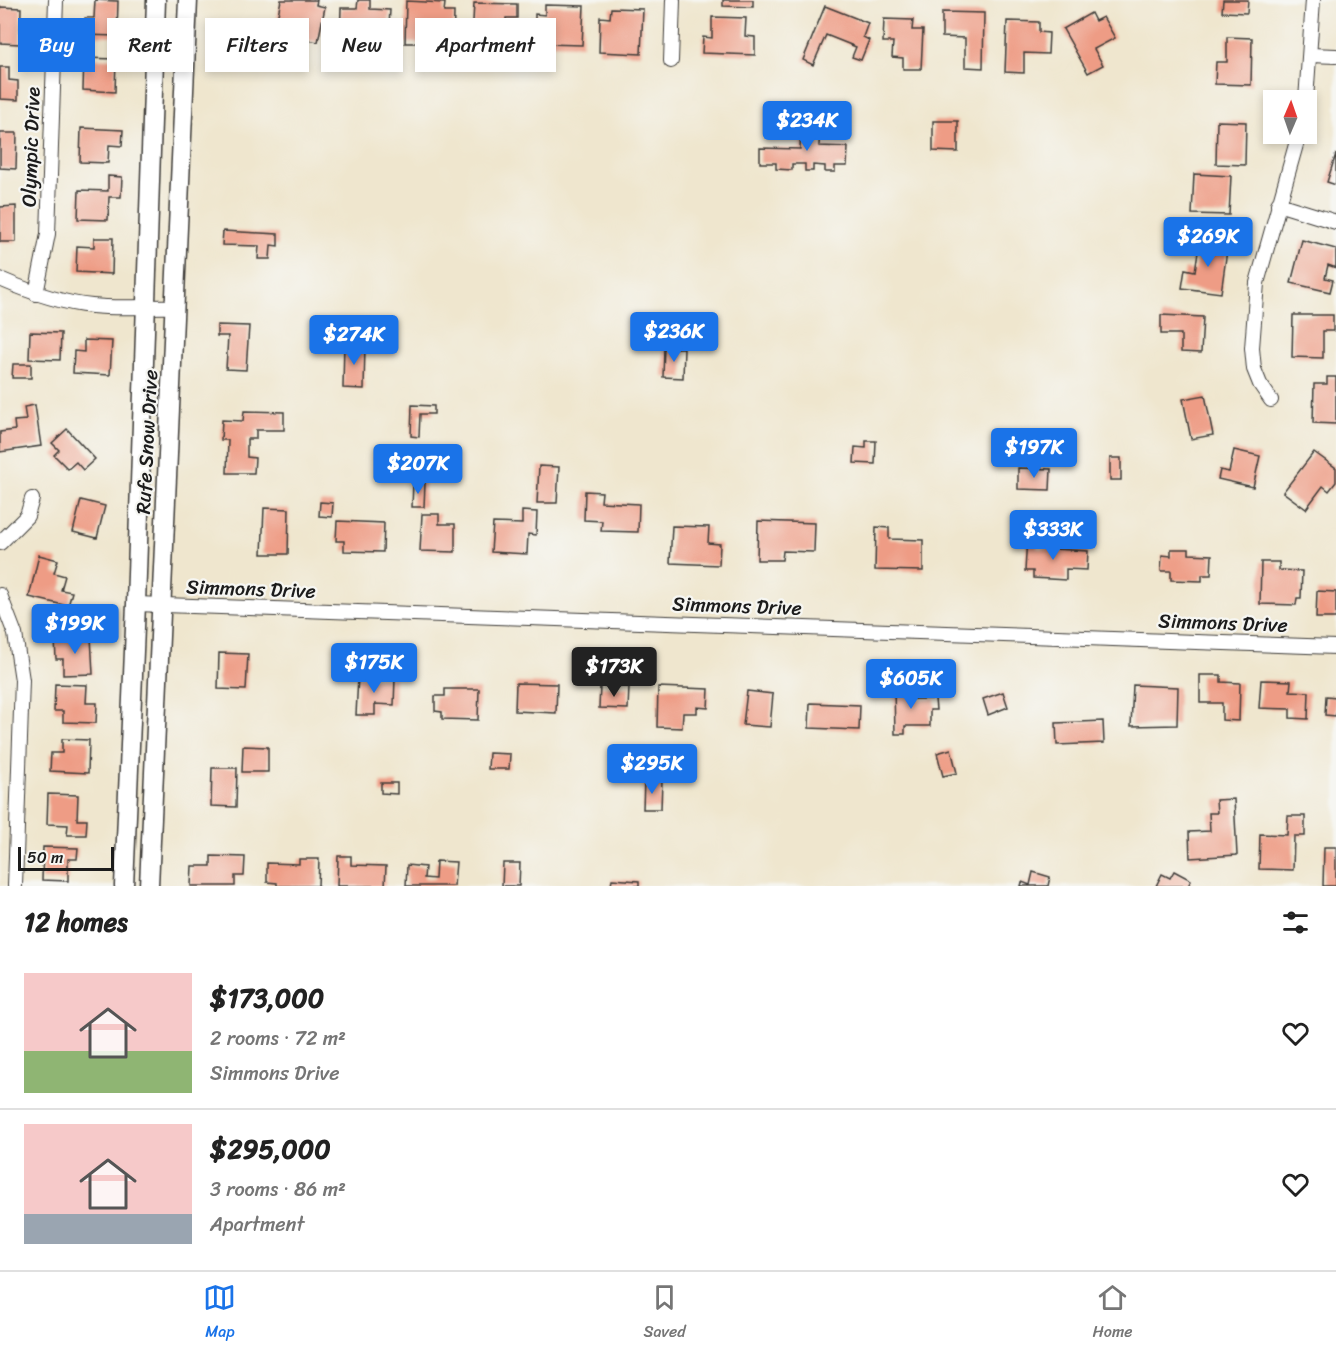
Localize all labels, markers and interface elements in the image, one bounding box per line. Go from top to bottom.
chip: Buy [18,18,95,72]
chip: Rent [107,18,193,72]
chip: Filters [205,18,309,72]
chip: New [321,18,403,72]
chip: Apartment [415,18,556,72]
street label: Olympic Drive [11,86,51,208]
north arrow [1263,90,1317,144]
map controls [1263,90,1317,144]
pin: $234K [765,101,849,152]
text: $234K [777,103,837,138]
pin: $269K [1166,217,1250,268]
text: $269K [1178,219,1238,254]
pin: $236K [632,312,716,363]
text: $236K [644,314,704,349]
pin: $274K [312,315,396,366]
text: $274K [323,317,385,352]
street label: Rufe Snow Drive [126,369,168,515]
pin: $197K [992,428,1076,479]
text: $197K [1005,430,1063,465]
pin: $207K [376,444,460,495]
text: $207K [387,446,449,481]
pin: $333K [1011,510,1095,561]
text: $333K [1024,512,1082,547]
street label: Simmons Drive [186,569,316,609]
street label: Simmons Drive [672,586,802,626]
street label: Simmons Drive [1158,603,1288,643]
pin: $199K [33,604,117,655]
text: $199K [46,606,104,641]
pin: $175K [332,643,416,694]
text: $175K [345,645,403,680]
pin: $173K [572,647,656,698]
text: $173K [586,649,642,684]
pin: $605K [869,659,953,710]
text: $605K [880,661,942,696]
pin: $295K [610,744,694,795]
text: $295K [621,746,683,781]
text: 50 m [27,843,63,872]
scale bar [18,844,114,872]
text: 12 homes [24,899,128,945]
icon: filters [1279,906,1312,939]
text: $173,000 [210,975,324,1021]
icon: home [72,997,144,1069]
icon: heart [1279,1017,1312,1050]
text: 2 rooms · 72 m² [210,1021,346,1056]
text: Simmons Drive [210,1056,339,1091]
text: $295,000 [210,1126,331,1172]
icon: home [72,1148,144,1220]
icon: heart [1279,1168,1312,1201]
text: 3 rooms · 86 m² [210,1172,346,1207]
text: Apartment [210,1207,304,1242]
tab: Map [203,1281,236,1346]
tab: Saved [643,1281,686,1346]
tab: Home [1093,1281,1133,1346]

